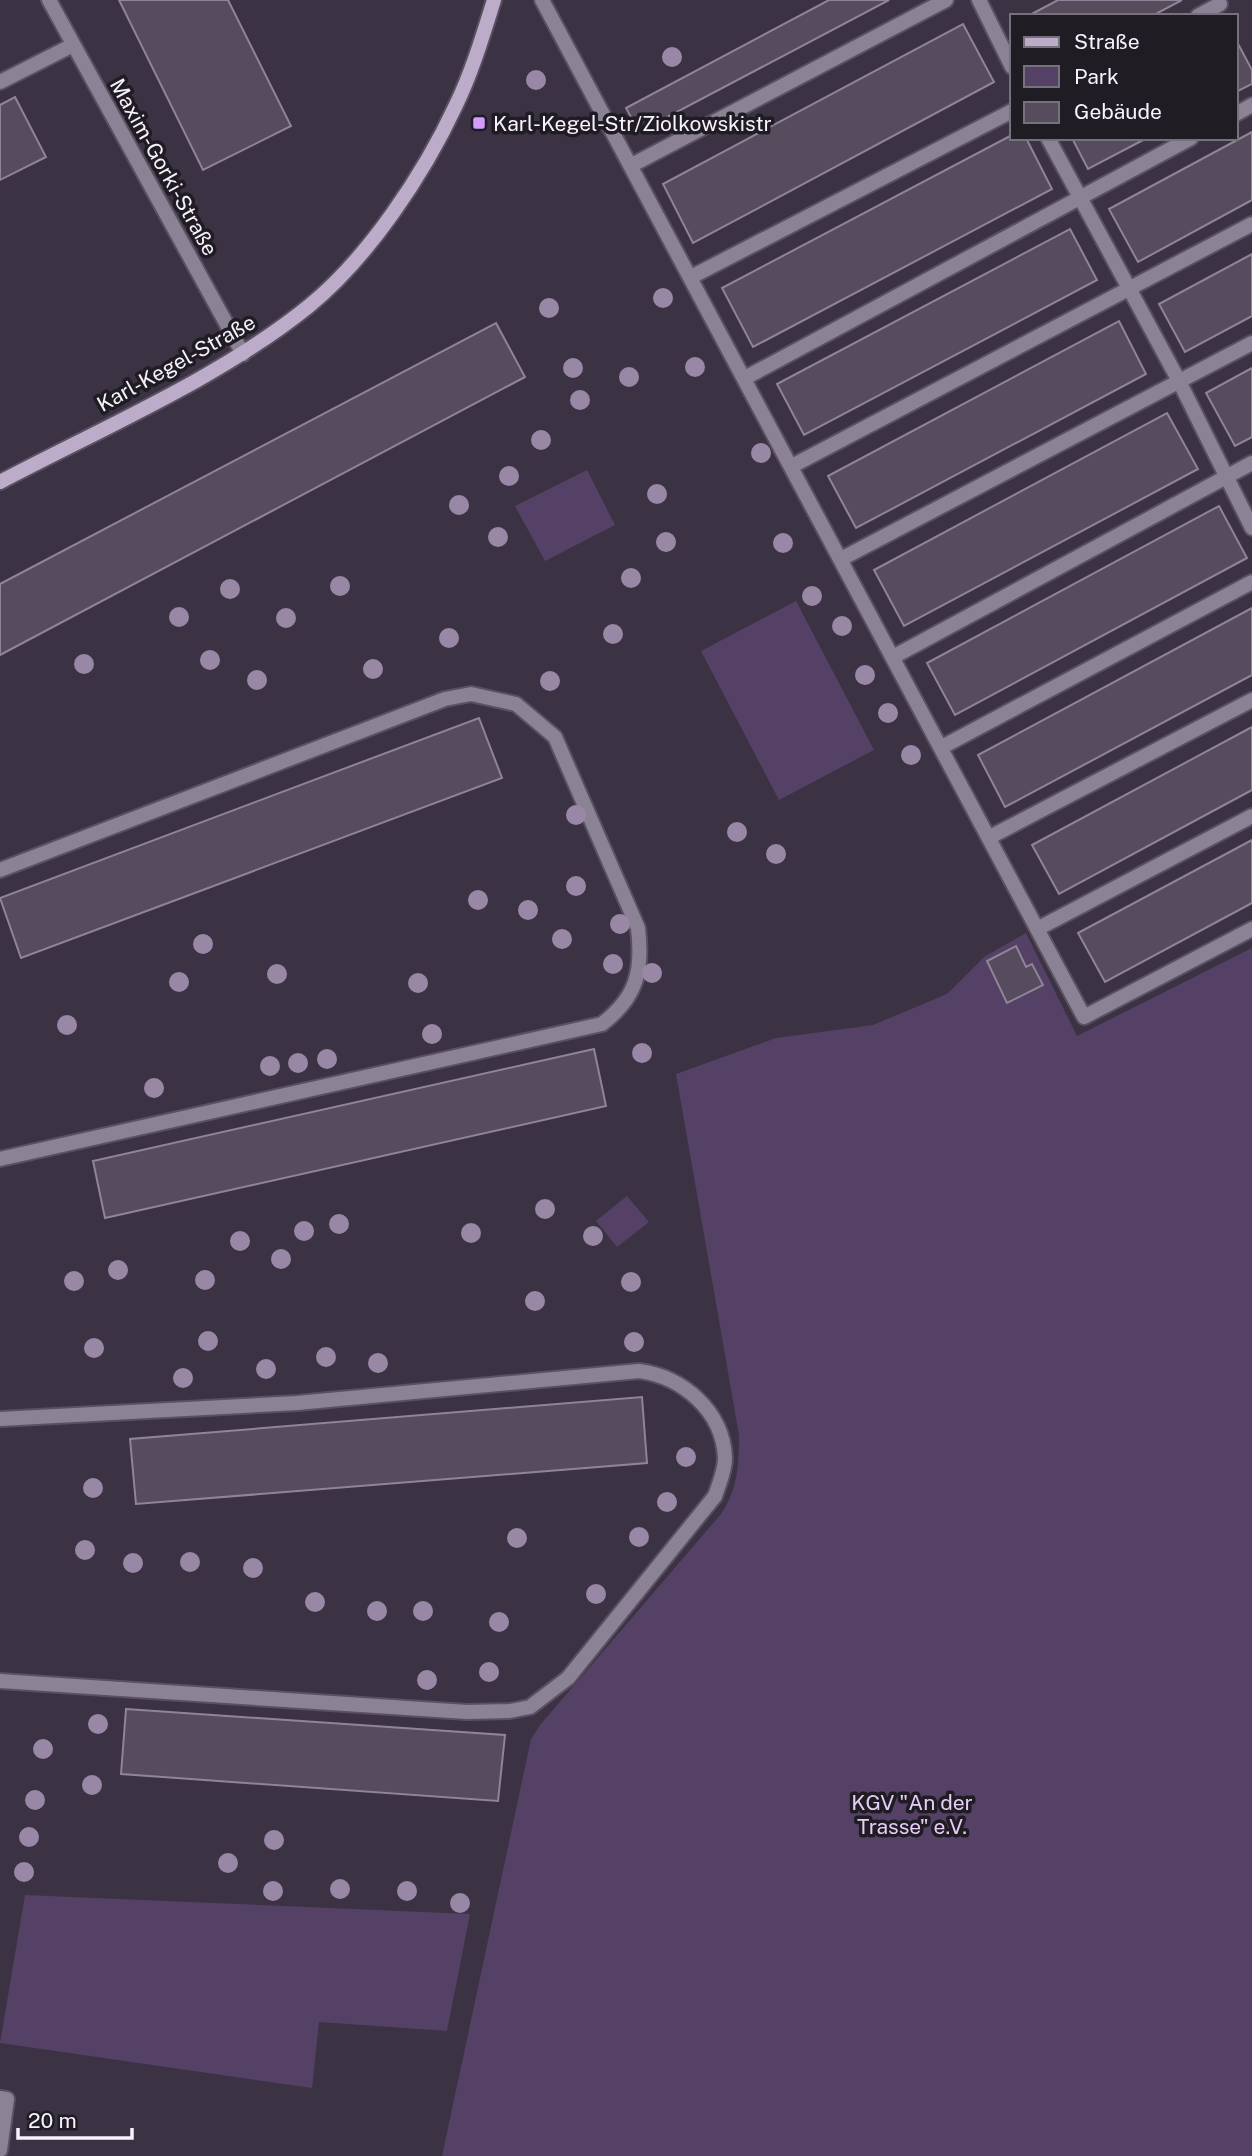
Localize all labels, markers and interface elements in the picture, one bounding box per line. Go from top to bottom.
legend [1010,14,1238,140]
text: Straße [1074,29,1140,54]
text: Park [1074,64,1119,89]
street label: Maxim-Gorki-Straße [105,74,223,260]
text: Gebäude [1074,99,1162,124]
place label: Karl-Kegel-Str/Ziolkowskistr [493,111,772,136]
marker: Karl-Kegel-Str/Ziolkowskistr [471,115,487,131]
street label: Karl-Kegel-Straße [93,309,259,417]
park label: KGV "An der Trasse" e.V. [851,1790,973,1839]
scale bar [18,2096,131,2140]
text: 20 m [28,2108,77,2133]

